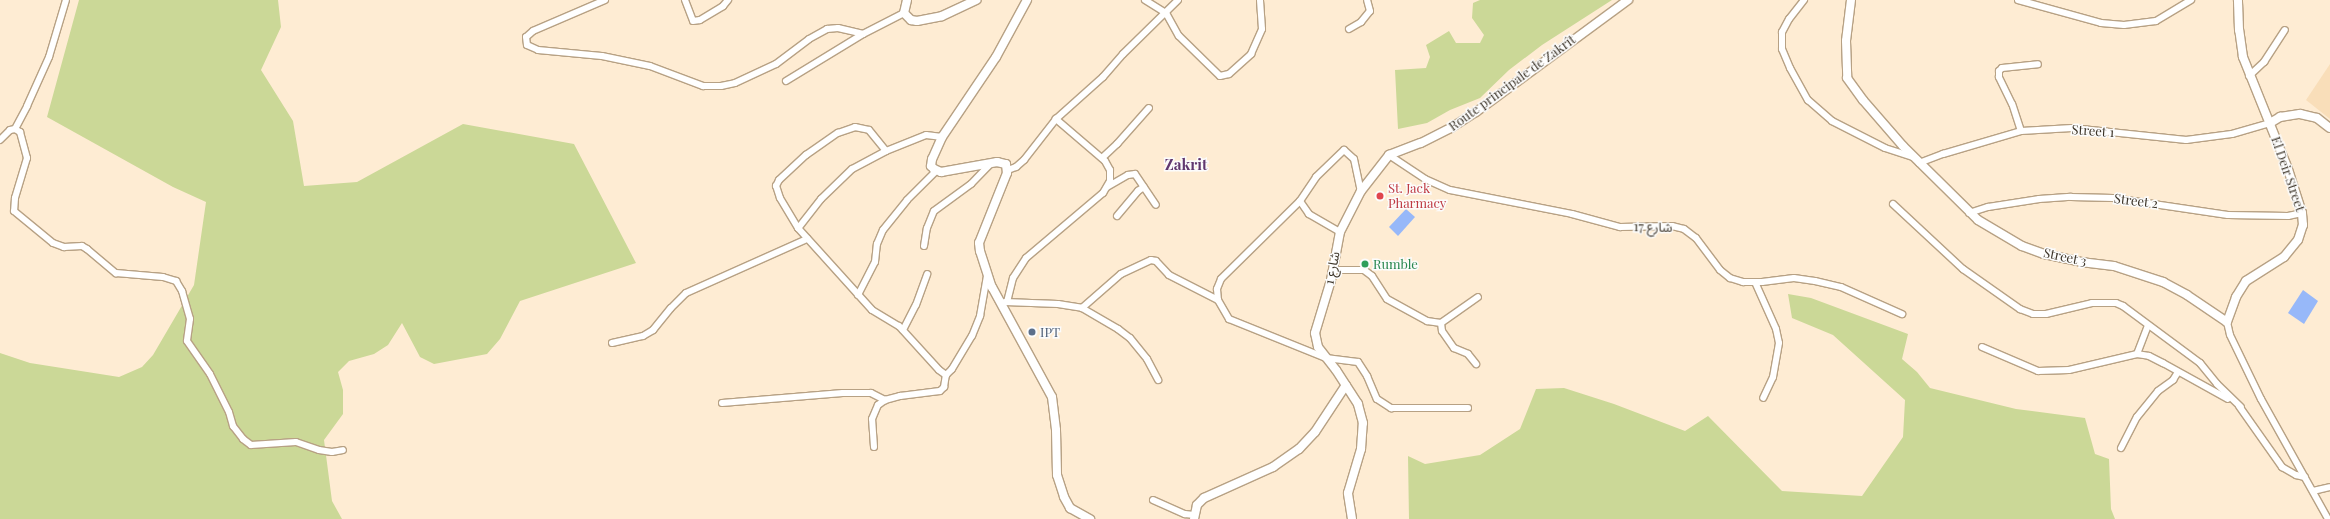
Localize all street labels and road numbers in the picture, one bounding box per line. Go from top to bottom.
street label: Route principale de Zakrît [1446,32,1578,134]
street label: Street 1 [2071,122,2115,140]
street label: El Deir Street [2268,134,2308,214]
street label: Street 2 [2113,191,2159,211]
street label: شارع 17 [1634,219,1672,235]
street label: Street 3 [2042,245,2088,269]
street label: شارع 1 [1321,250,1343,286]

